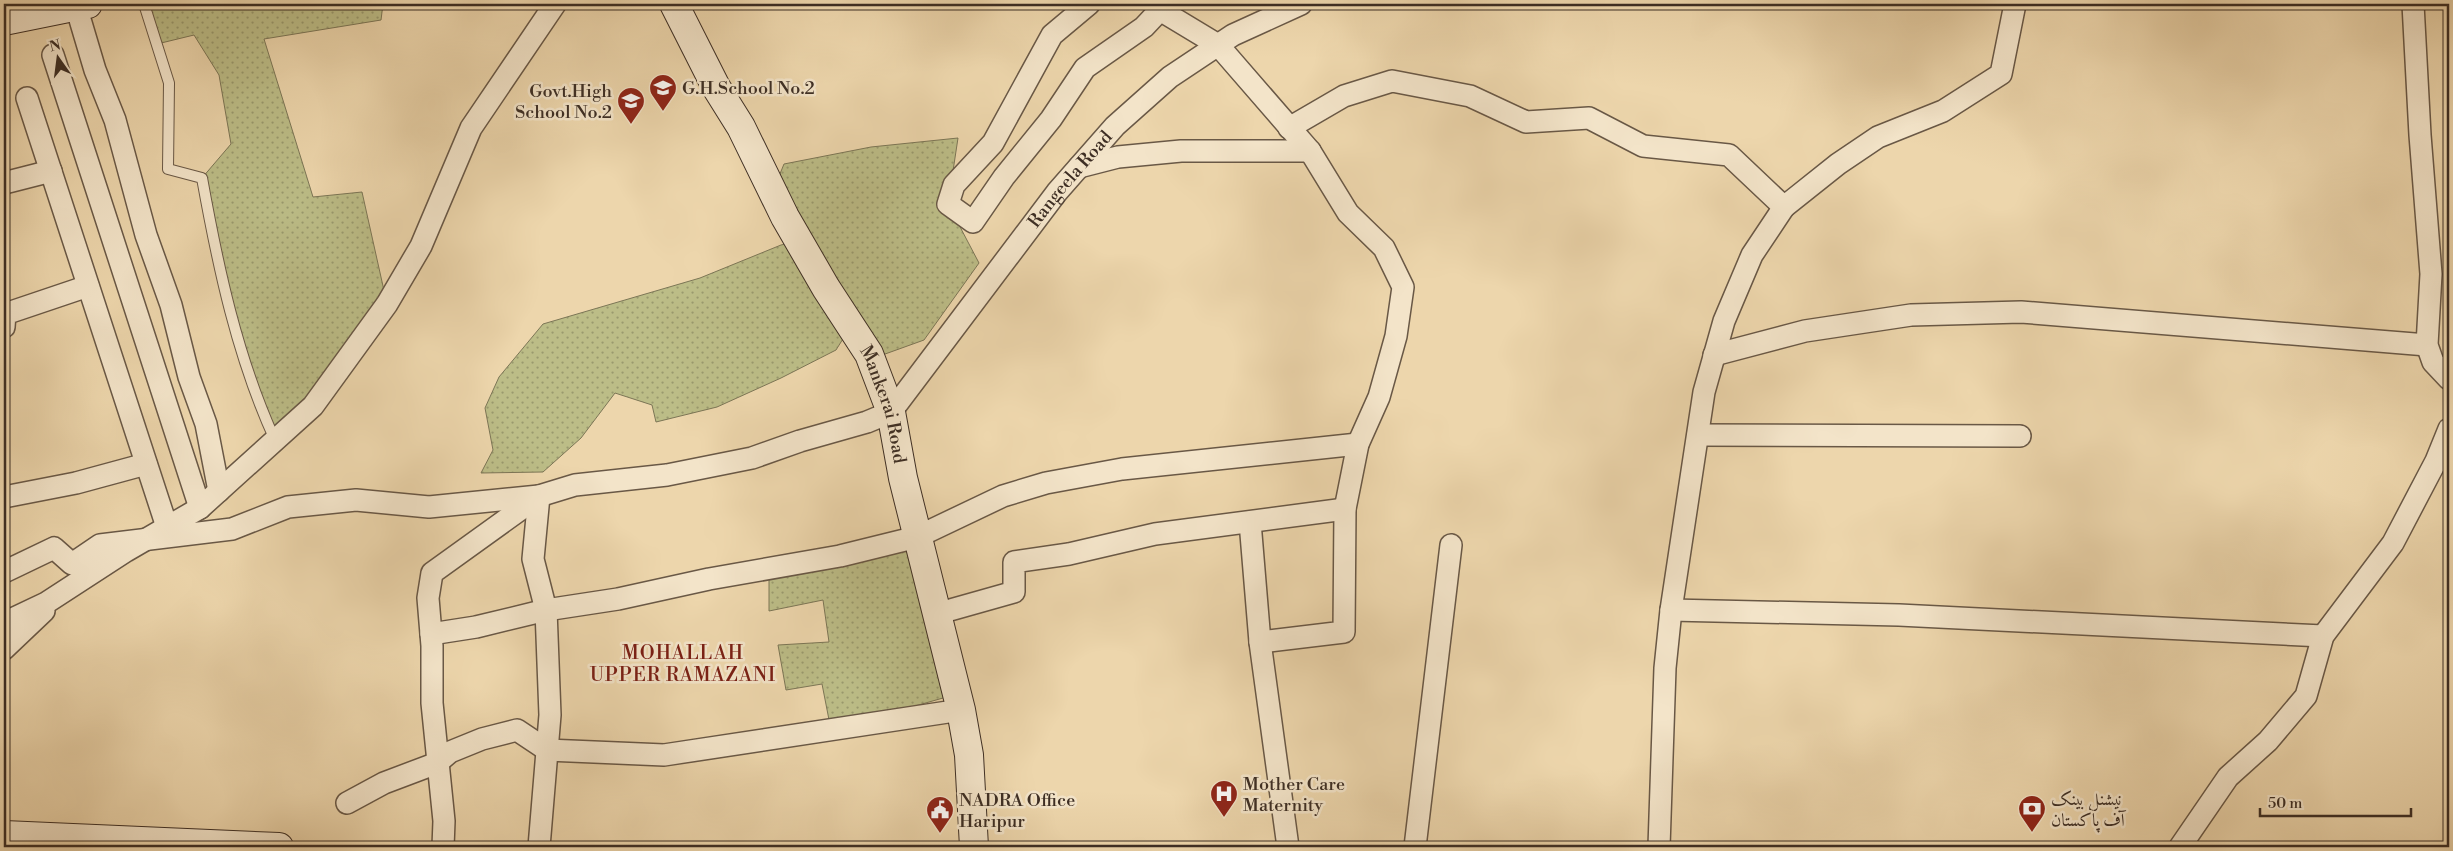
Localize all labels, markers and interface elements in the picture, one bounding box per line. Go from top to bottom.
north arrow [32,32,82,82]
text: N [48,36,63,56]
school or university icon: G.H.School No.2 [648,73,678,112]
place label: G.H.School No.2 [682,77,815,100]
place label: Govt.High School No.2 [515,80,612,124]
school or university icon: Govt.High School No.2 [616,86,646,125]
street label: Rangeela Road [1023,125,1118,232]
street label: Mankerai Road [855,341,912,466]
district label: MOHALLAH UPPER RAMAZANI [590,641,776,687]
place label: Mother Care Maternity [1243,773,1345,817]
hospital icon: Mother Care Maternity [1209,779,1239,818]
scale bar [2260,786,2412,818]
place label: نیشنل بینک آف پاکستان [2051,788,2127,833]
place label: NADRA Office Haripur [959,789,1075,833]
bank icon: نیشنل بینک آف پاکستان [2017,794,2047,833]
text: 50 m [2268,794,2302,813]
public building icon: NADRA Office Haripur [925,795,955,834]

